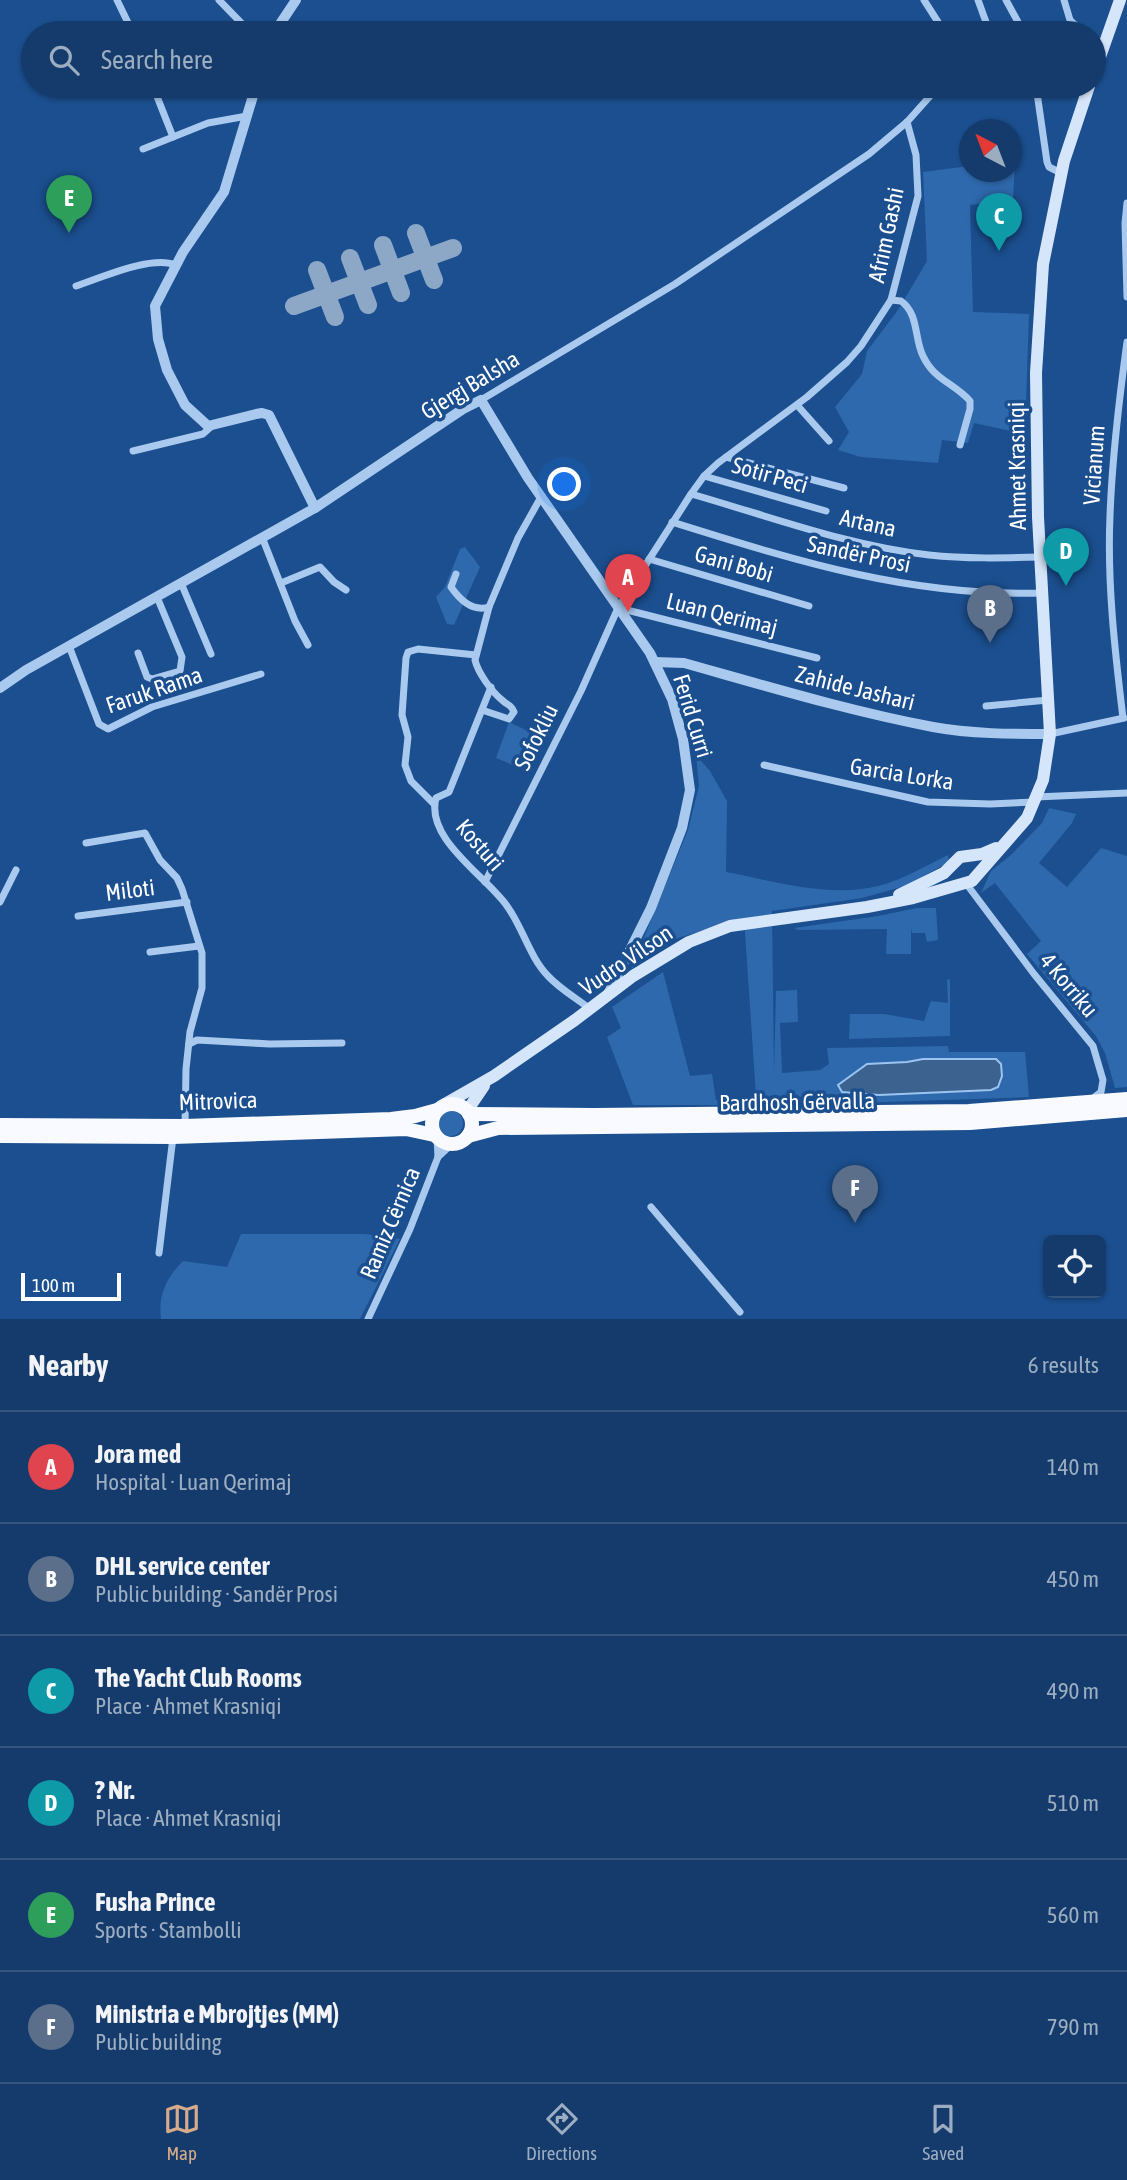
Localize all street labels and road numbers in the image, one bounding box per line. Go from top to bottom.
street label: Afrim Gashi [863,185,909,285]
street label: Gjergj Balsha [416,346,524,424]
street label: Ahmet Krasniqi [1003,402,1031,530]
street label: Vicianum [1078,424,1110,506]
street label: Sotir Peci [729,452,811,498]
street label: Artana [837,504,899,542]
street label: Sandër Prosi [805,530,913,578]
street label: Gani Bobi [692,540,776,588]
street label: Luan Qerimaj [664,588,780,640]
street label: Faruk Rama [102,661,206,719]
street label: Zahide Jashari [793,661,917,715]
street label: Ferid Curri [668,671,718,761]
street label: Sofokliu [509,700,563,774]
street label: Garcia Lorka [848,753,956,795]
street label: Kosturi [451,814,509,876]
street label: Miloti [104,874,156,906]
street label: Vudro Vilson [575,919,677,1001]
street label: 4 Korriku [1035,948,1103,1022]
street label: Mitrovica [178,1087,258,1115]
street label: Bardhosh Gërvalla [719,1088,875,1116]
street label: Ramiz Cërnica [355,1163,425,1283]

